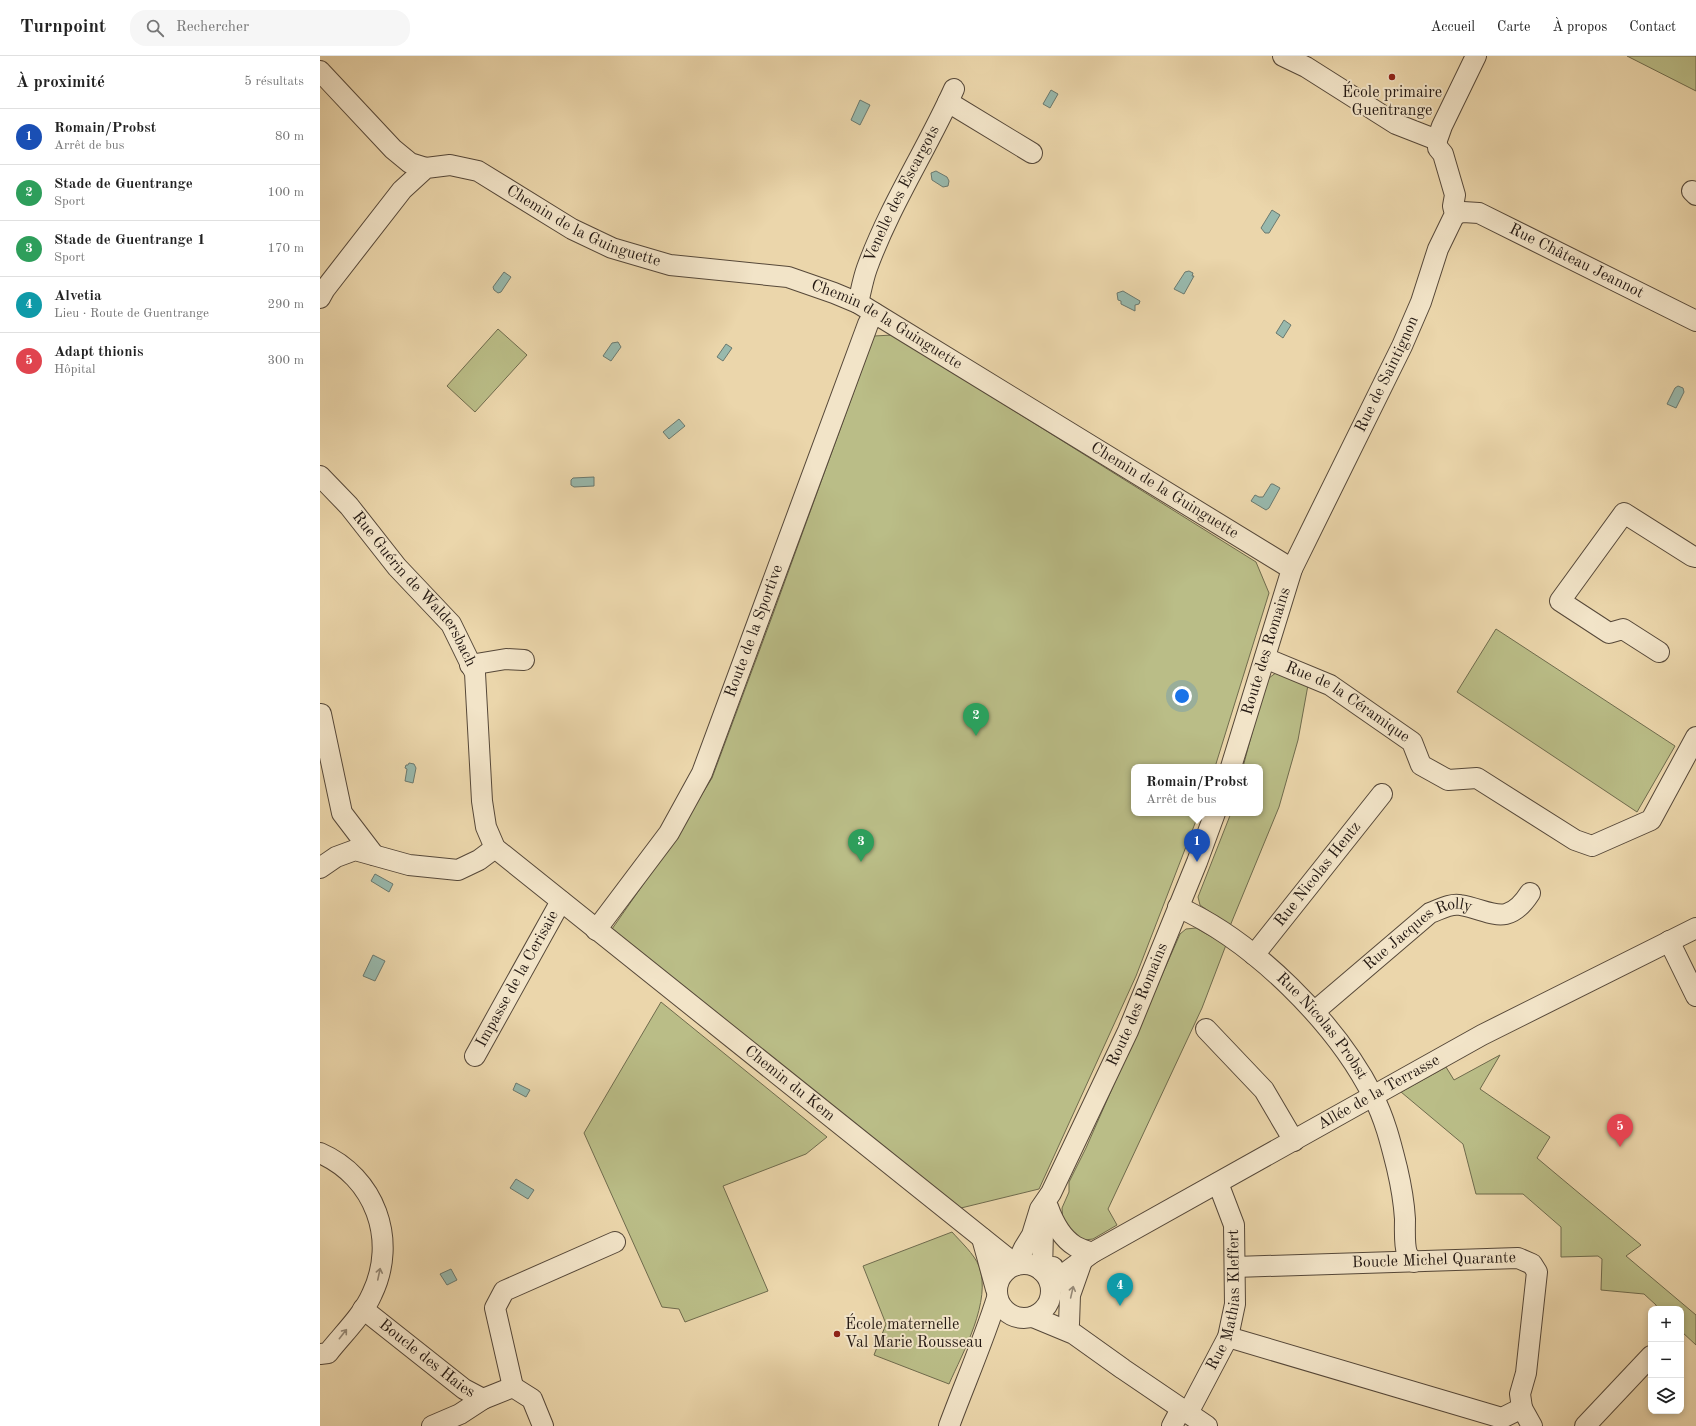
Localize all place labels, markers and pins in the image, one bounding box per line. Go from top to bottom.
marker: École primaire Guentrange [1387,72,1397,82]
place label: École primaire Guentrange [1342,81,1442,119]
pin: 2 [963,703,989,736]
pin: 3 [848,829,874,862]
pin: 1 [1184,829,1210,862]
pin: 5 [1607,1114,1633,1147]
pin: 4 [1107,1273,1133,1306]
place label: École maternelle Val Marie Rousseau [845,1313,983,1351]
marker: École maternelle Val Marie Rousseau [832,1329,842,1339]

